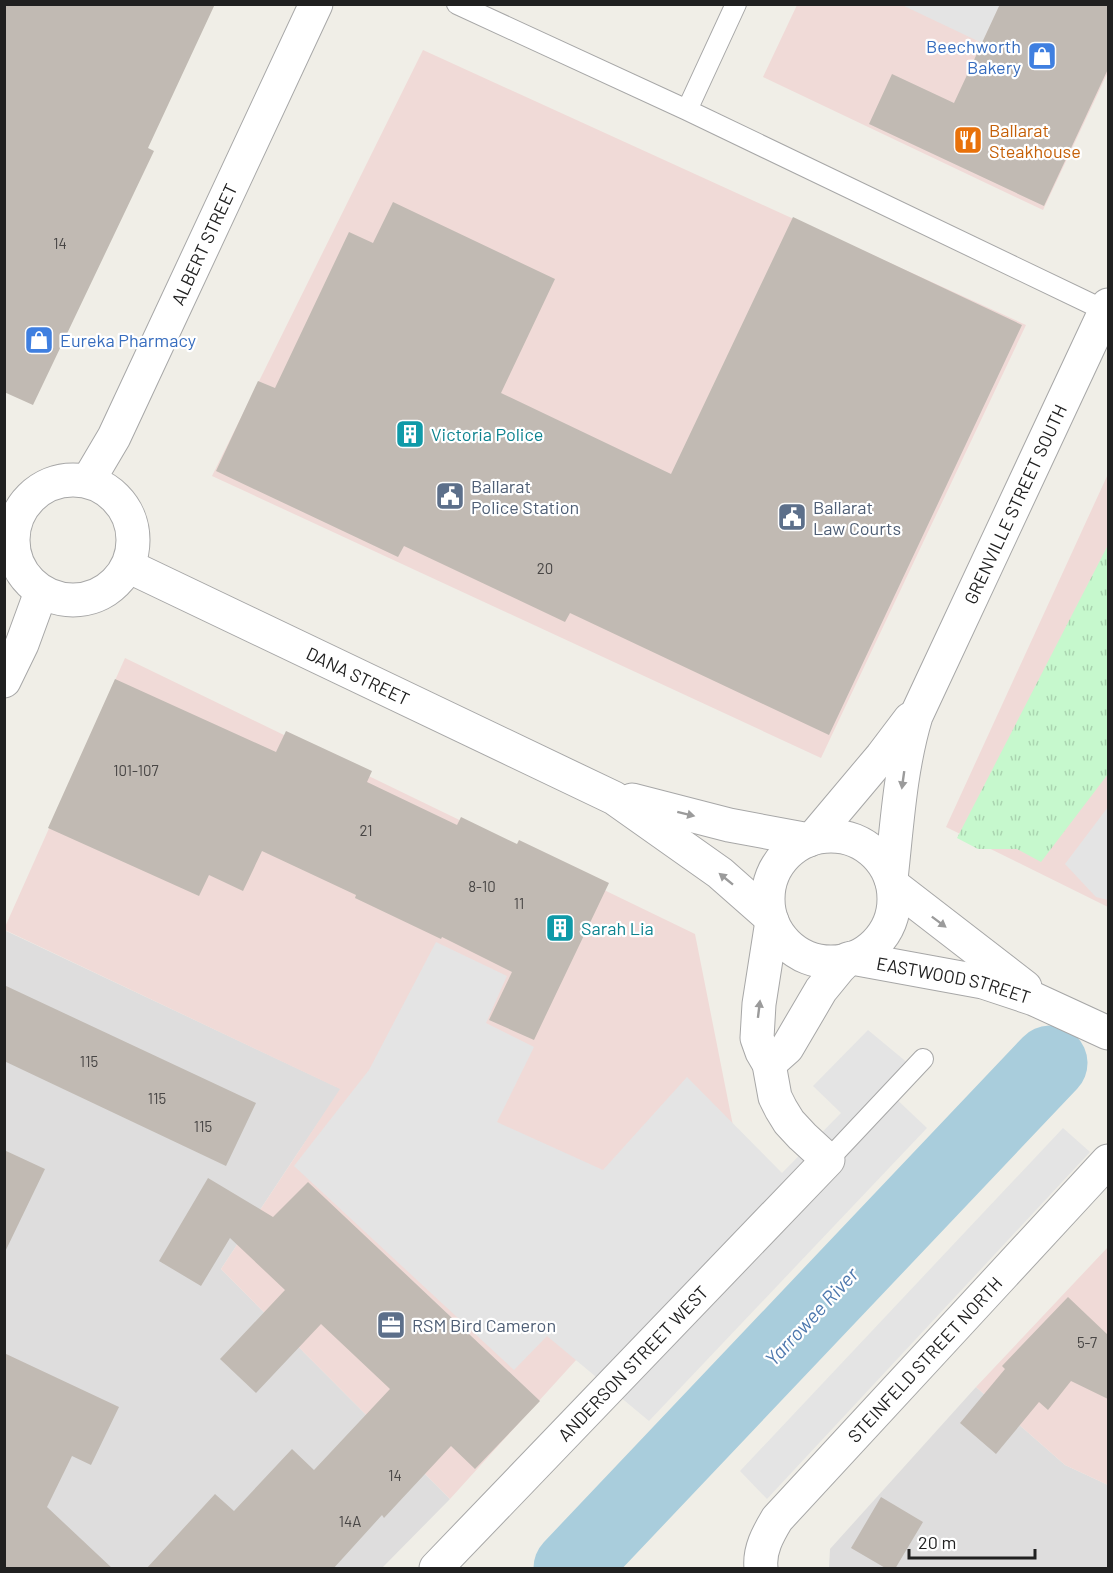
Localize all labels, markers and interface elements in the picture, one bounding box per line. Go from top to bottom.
place label: Beechworth Bakery [926,35,1021,78]
shop icon: Beechworth Bakery [1026,40,1058,72]
place label: Ballarat Steakhouse [989,119,1081,162]
restaurant icon: Ballarat Steakhouse [952,124,984,156]
street label: ALBERT STREET [166,180,242,308]
house number: 14 [53,234,67,252]
shop icon: Eureka Pharmacy [23,324,55,356]
place label: Eureka Pharmacy [60,329,196,351]
street label: GRENVILLE STREET SOUTH [959,401,1071,607]
building icon: Victoria Police [394,418,426,450]
place label: Victoria Police [431,423,543,445]
place label: Ballarat Police Station [471,475,579,518]
public building icon: Ballarat Police Station [434,480,466,512]
place label: Ballarat Law Courts [813,496,901,539]
public building icon: Ballarat Law Courts [776,501,808,533]
house number: 20 [537,559,553,577]
street label: DANA STREET [303,642,413,710]
house number: 101-107 [113,761,159,779]
one-way arrow [898,770,907,789]
one-way arrow [677,810,696,820]
house number: 21 [359,821,373,839]
one-way arrow [719,873,734,885]
house number: 8-10 [468,877,496,895]
house number: 11 [514,894,524,912]
building icon: Sarah Lia [544,912,576,944]
one-way arrow [931,915,946,927]
place label: Sarah Lia [581,917,654,939]
street label: EASTWOOD STREET [875,952,1034,1008]
one-way arrow [754,999,763,1018]
house number: 115 [80,1052,98,1070]
house number: 115 [148,1089,166,1107]
house number: 115 [194,1117,212,1135]
water label: Yarrowee River [759,1261,863,1370]
street label: STEINFELD STREET NORTH [843,1272,1007,1447]
street label: ANDERSON STREET WEST [553,1281,713,1446]
office icon: RSM Bird Cameron [375,1309,407,1341]
place label: RSM Bird Cameron [412,1314,556,1336]
house number: 5-7 [1077,1333,1097,1351]
house number: 14 [388,1466,402,1484]
house number: 14A [339,1512,361,1530]
scale bar [909,1522,1035,1560]
text: 20 m [918,1531,956,1553]

